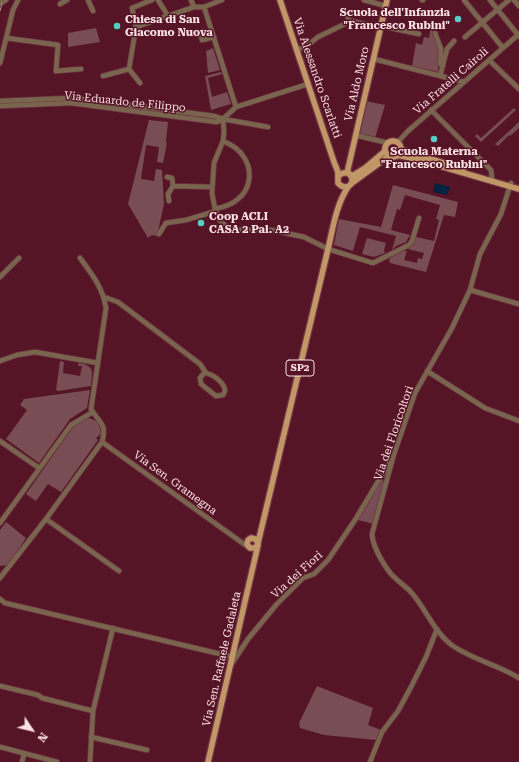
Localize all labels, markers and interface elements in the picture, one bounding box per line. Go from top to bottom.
place label: Scuola dell'Infanzia "Francesco Rubini" [340,6,450,32]
place label: Chiesa di San Giacomo Nuova [125,13,213,39]
marker: Scuola dell'Infanzia "Francesco Rubini" [453,14,463,24]
street label: Via Alessandro Scarlatti [290,16,344,140]
marker: Chiesa di San Giacomo Nuova [112,21,122,31]
street label: Via Aldo Moro [342,45,372,123]
street label: Via Fratelli Cairoli [411,45,491,117]
street label: Via Eduardo de Filippo [64,89,186,115]
marker: Scuola Materna "Francesco Rubini" [429,134,439,144]
place label: Scuola Materna "Francesco Rubini" [381,145,487,171]
place label: Coop ACLI CASA 2 Pal. A2 [209,210,289,236]
marker: Coop ACLI CASA 2 Pal. A2 [196,218,206,228]
road number: SP2 [286,360,314,376]
street label: Via dei Floricoltori [372,384,416,482]
street label: Via Sen. Gramegna [131,448,219,518]
street label: Via dei Fiori [269,549,325,601]
street label: Via Sen. Raffaele Gadaleta [200,590,244,728]
north arrow [12,710,52,750]
text: N [34,730,50,744]

